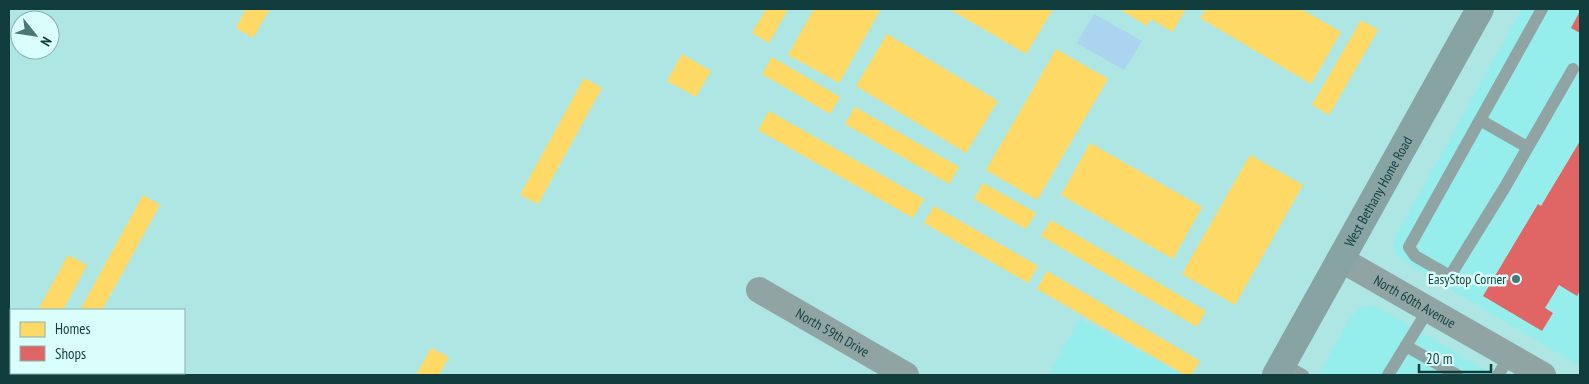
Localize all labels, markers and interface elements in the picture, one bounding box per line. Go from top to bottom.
north arrow [10,10,60,60]
text: N [37,34,56,49]
street label: West Bethany Home Road [1340,133,1416,250]
place label: EasyStop Corner [1428,270,1506,288]
street label: North 60th Avenue [1370,271,1459,332]
marker: EasyStop Corner [1510,273,1522,285]
street label: North 59th Drive [793,304,873,361]
legend [10,309,185,374]
text: Homes [55,319,91,338]
scale bar [1419,342,1492,374]
text: Shops [55,344,86,363]
text: 20 m [1426,349,1452,368]

